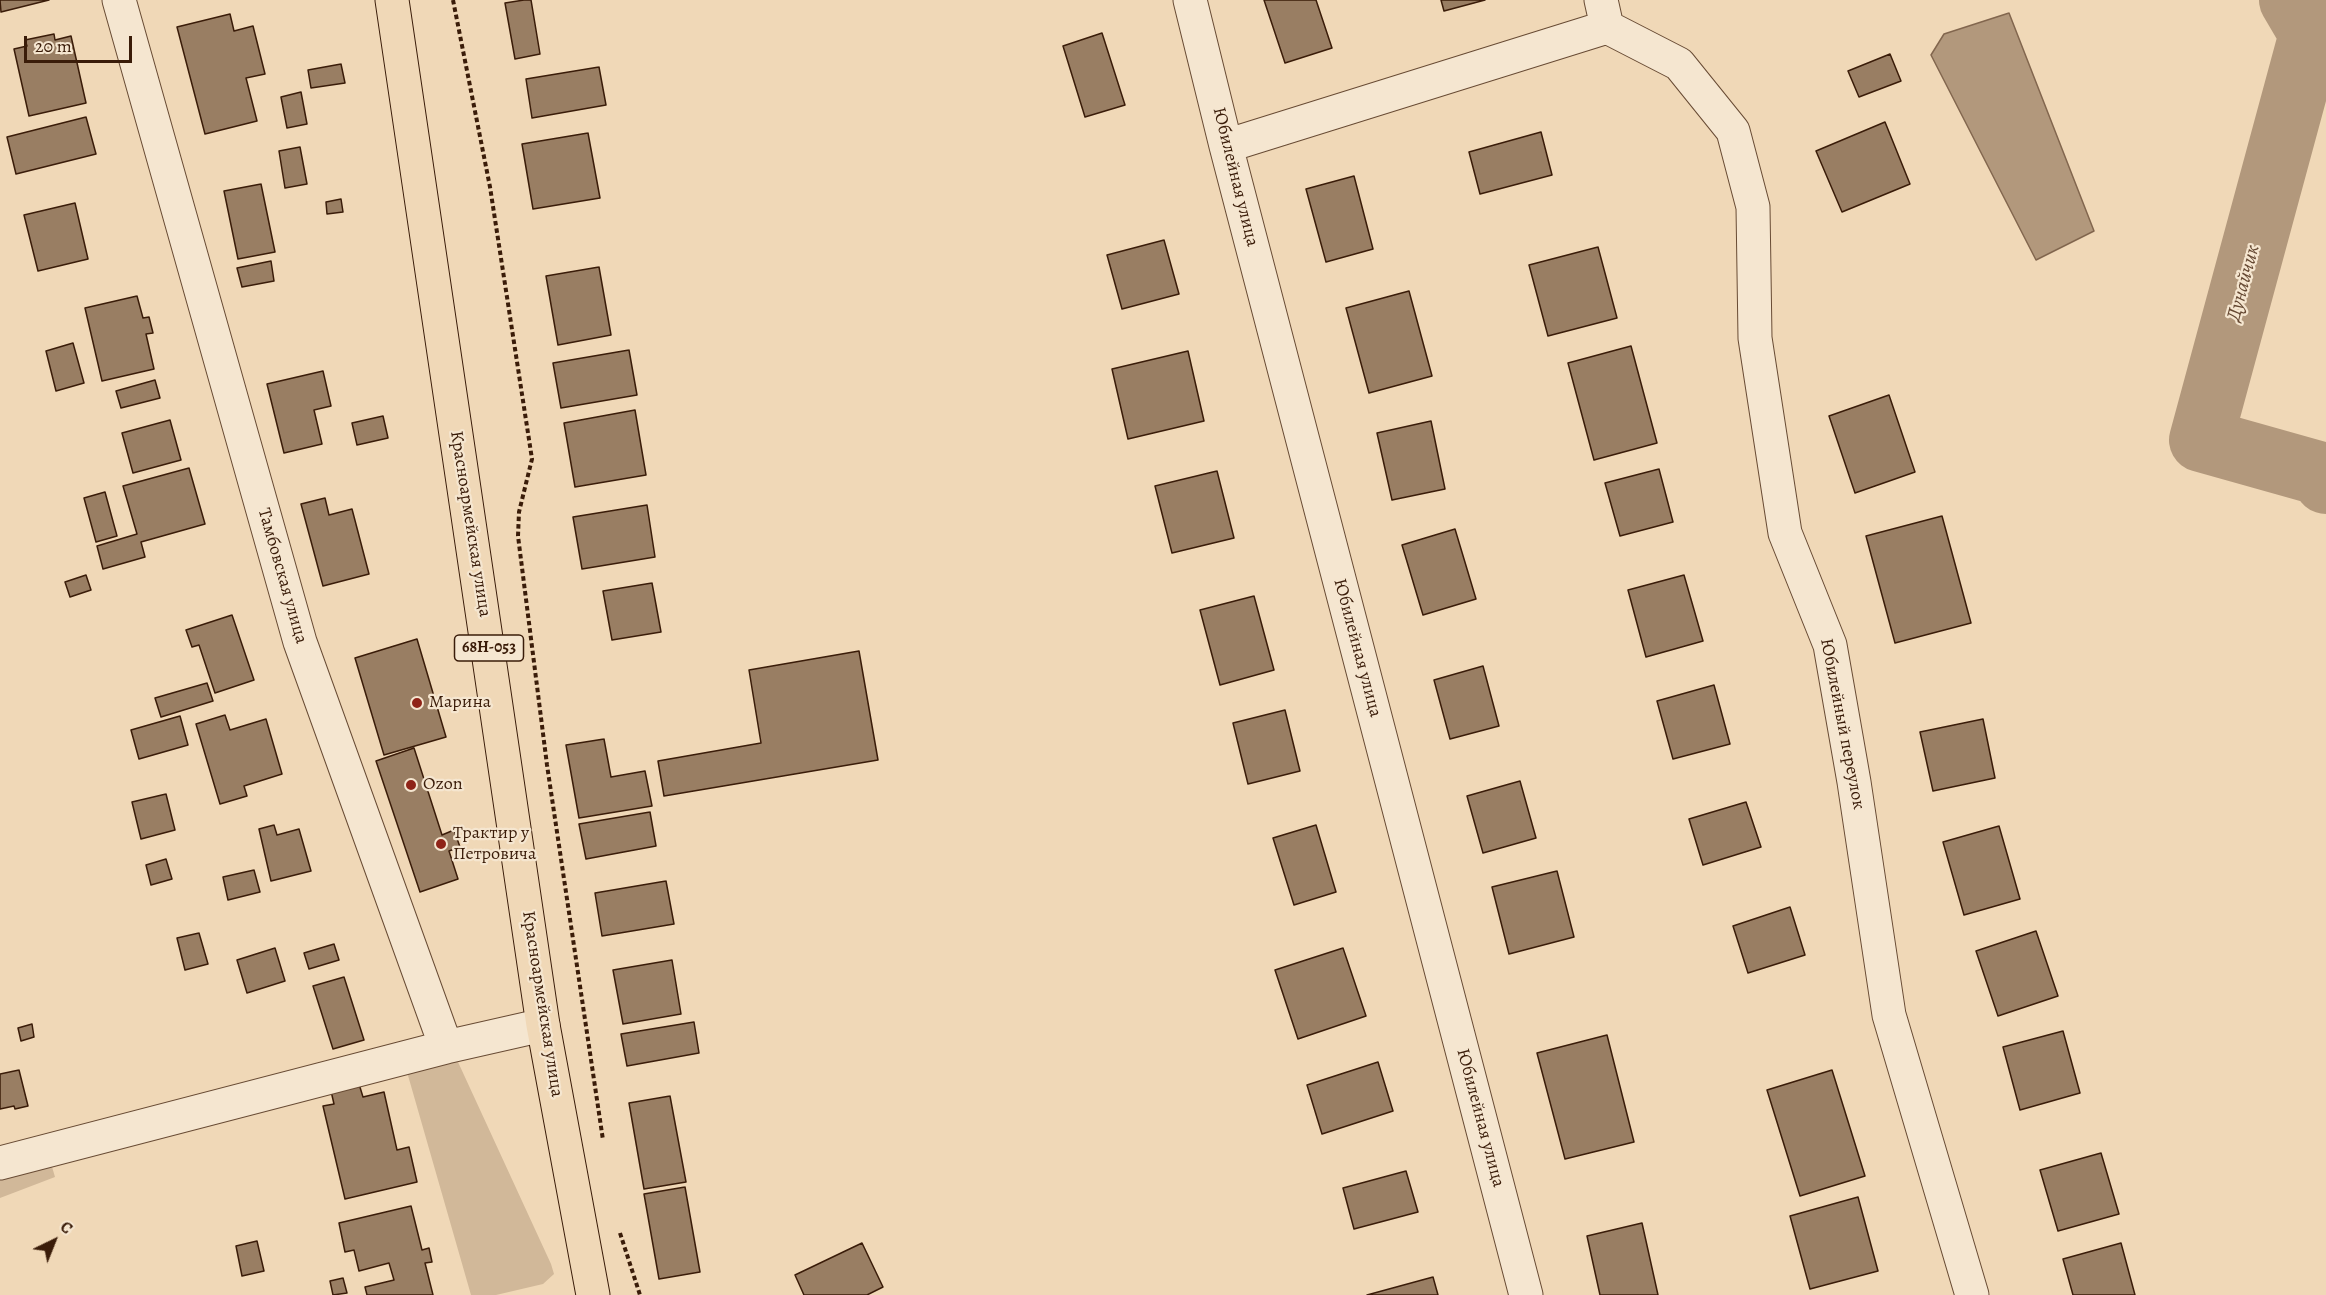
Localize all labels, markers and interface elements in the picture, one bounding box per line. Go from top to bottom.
scale bar [27,24,135,62]
text: 20 m [35,34,72,58]
street label: Юбилейная улица [1207,105,1263,249]
water label: Дунайчик [2222,242,2266,324]
street label: Красноармейская улица [445,429,495,619]
street label: Тамбовская улица [252,506,312,646]
street label: Юбилейная улица [1328,576,1386,720]
road number: 68Н-053 [454,635,524,661]
street label: Юбилейный переулок [1815,637,1869,811]
place label: Марина [429,692,491,714]
marker: Марина [410,696,424,710]
place label: Ozon [423,774,463,796]
marker: Ozon [404,778,418,792]
place label: Трактир у Петровича [453,823,536,866]
marker: Трактир у Петровича [434,837,448,851]
street label: Красноармейская улица [517,909,567,1099]
street label: Юбилейная улица [1451,1046,1509,1190]
north arrow [24,1211,84,1271]
text: С [55,1216,77,1239]

